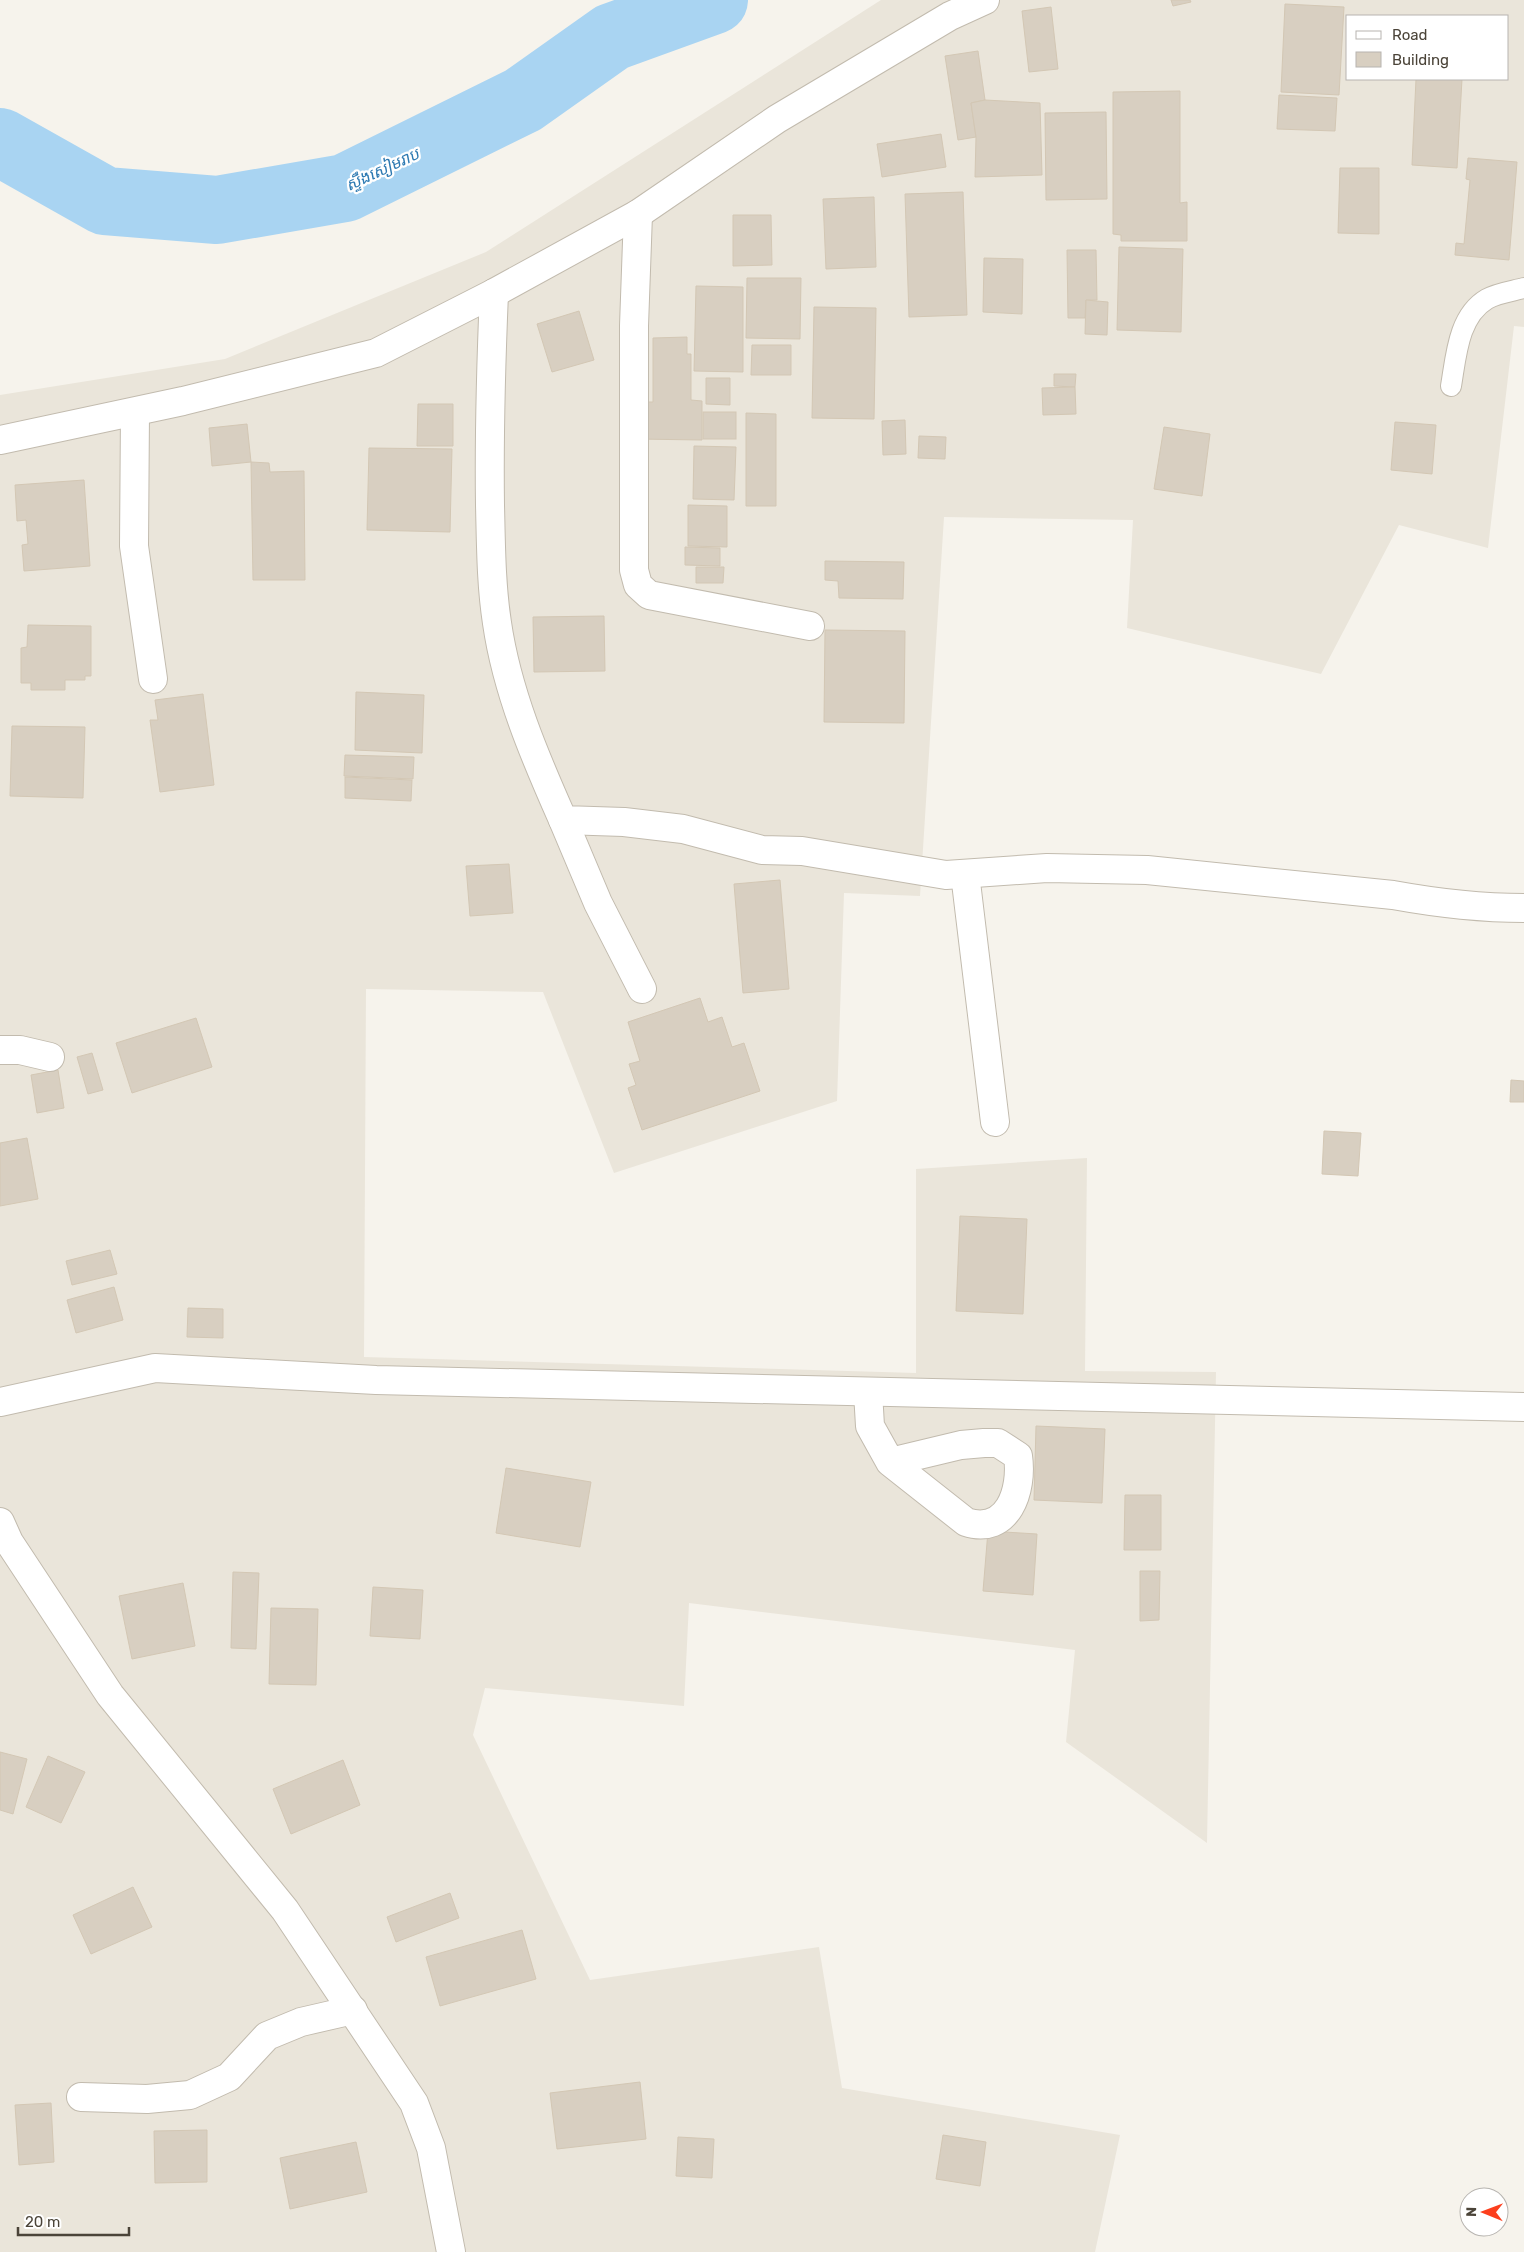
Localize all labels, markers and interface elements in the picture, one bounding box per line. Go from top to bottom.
legend [1346,15,1509,80]
text: Road [1392,26,1428,44]
text: Building [1392,51,1449,69]
water label: ស្ទឹងសៀមរាប [342,142,424,195]
north arrow [1459,2187,1509,2237]
scale bar [18,2204,129,2236]
text: N [1463,2207,1480,2217]
text: 20 m [25,2213,60,2231]

